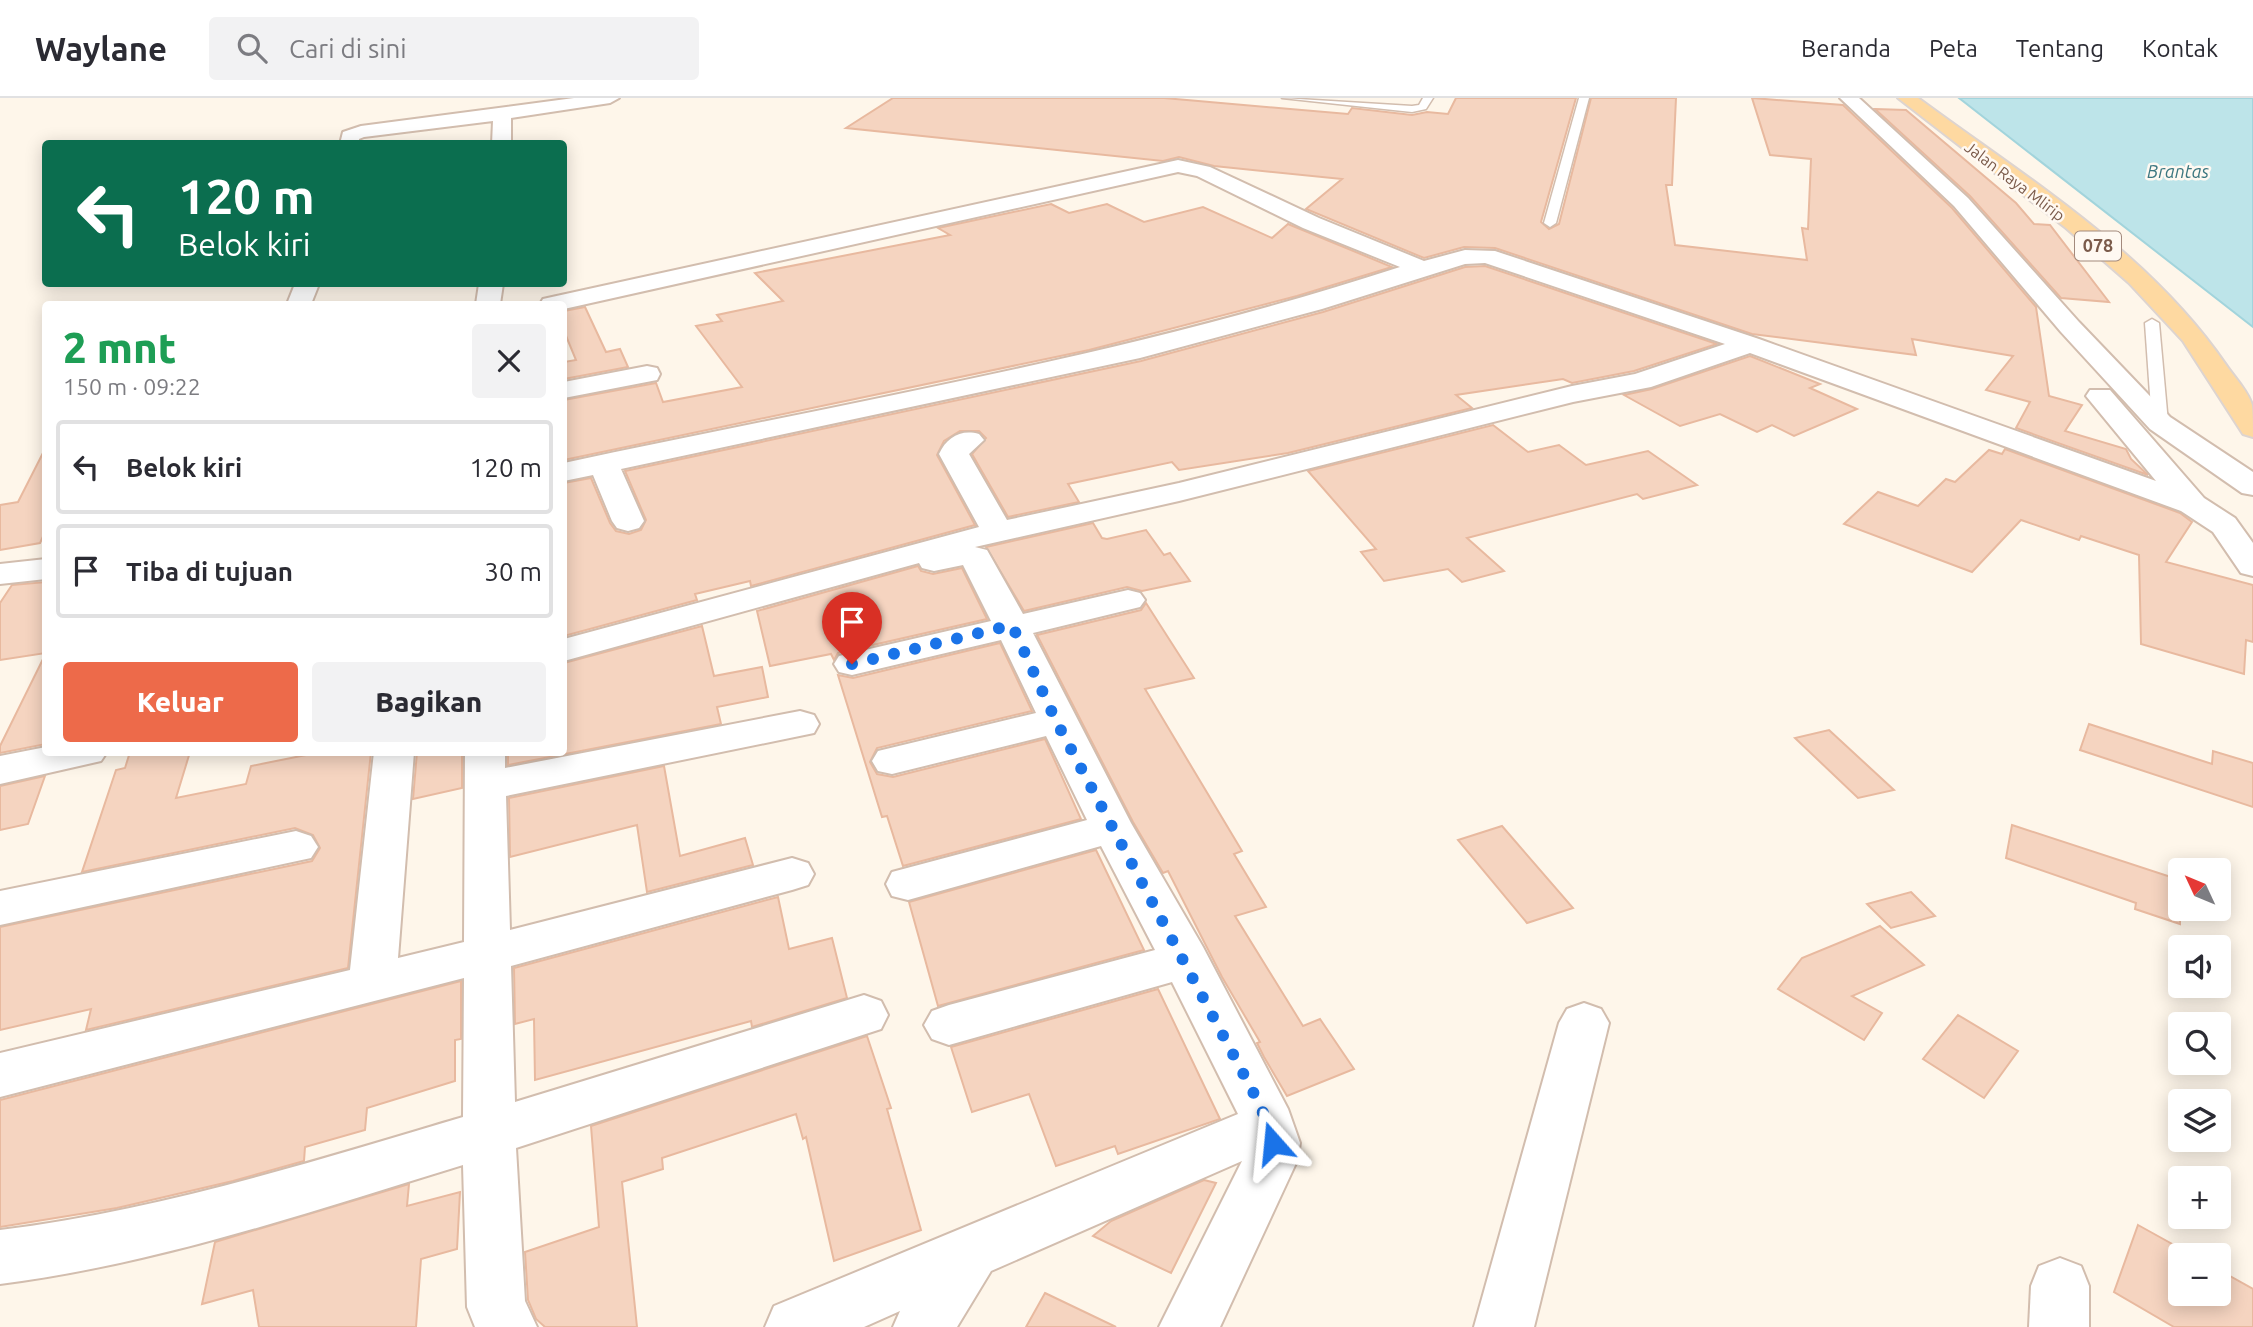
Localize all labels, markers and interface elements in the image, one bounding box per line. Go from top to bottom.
search box [209,17,699,80]
icon: search [233,29,271,67]
text: Waylane [35,30,167,67]
text: Cari di sini [289,34,407,63]
text: Beranda [1801,35,1891,62]
text: Peta [1929,35,1978,62]
text: Tentang [2016,35,2104,62]
text: Kontak [2142,35,2218,62]
street label: Jalan Raya Mlirip [1962,138,2068,224]
water label: Brantas [2147,161,2209,181]
icon: left [63,168,154,259]
text: 120 m [178,168,315,223]
text: Belok kiri [178,226,310,262]
road number: 078 [2075,232,2121,260]
text: 2 mnt [63,324,176,371]
button: close [472,324,546,398]
text: 150 m · 09:22 [63,374,201,399]
icon: left [67,448,105,486]
text: Belok kiri [126,453,242,482]
text: 120 m [470,453,542,482]
icon: arrive [67,552,105,590]
text: Tiba di tujuan [126,557,293,586]
text: 30 m [484,557,542,586]
pin [822,592,882,664]
icon: arrive [833,603,871,641]
button: Keluar [63,662,298,742]
button: Bagikan [312,662,546,742]
north arrow [2168,858,2231,920]
map controls [2168,858,2231,1306]
button: sound [2168,935,2231,998]
button: search [2168,1012,2231,1075]
button: layers [2168,1089,2231,1152]
position arrow [1236,1106,1310,1180]
button: + [2168,1166,2231,1229]
button: − [2168,1243,2231,1306]

